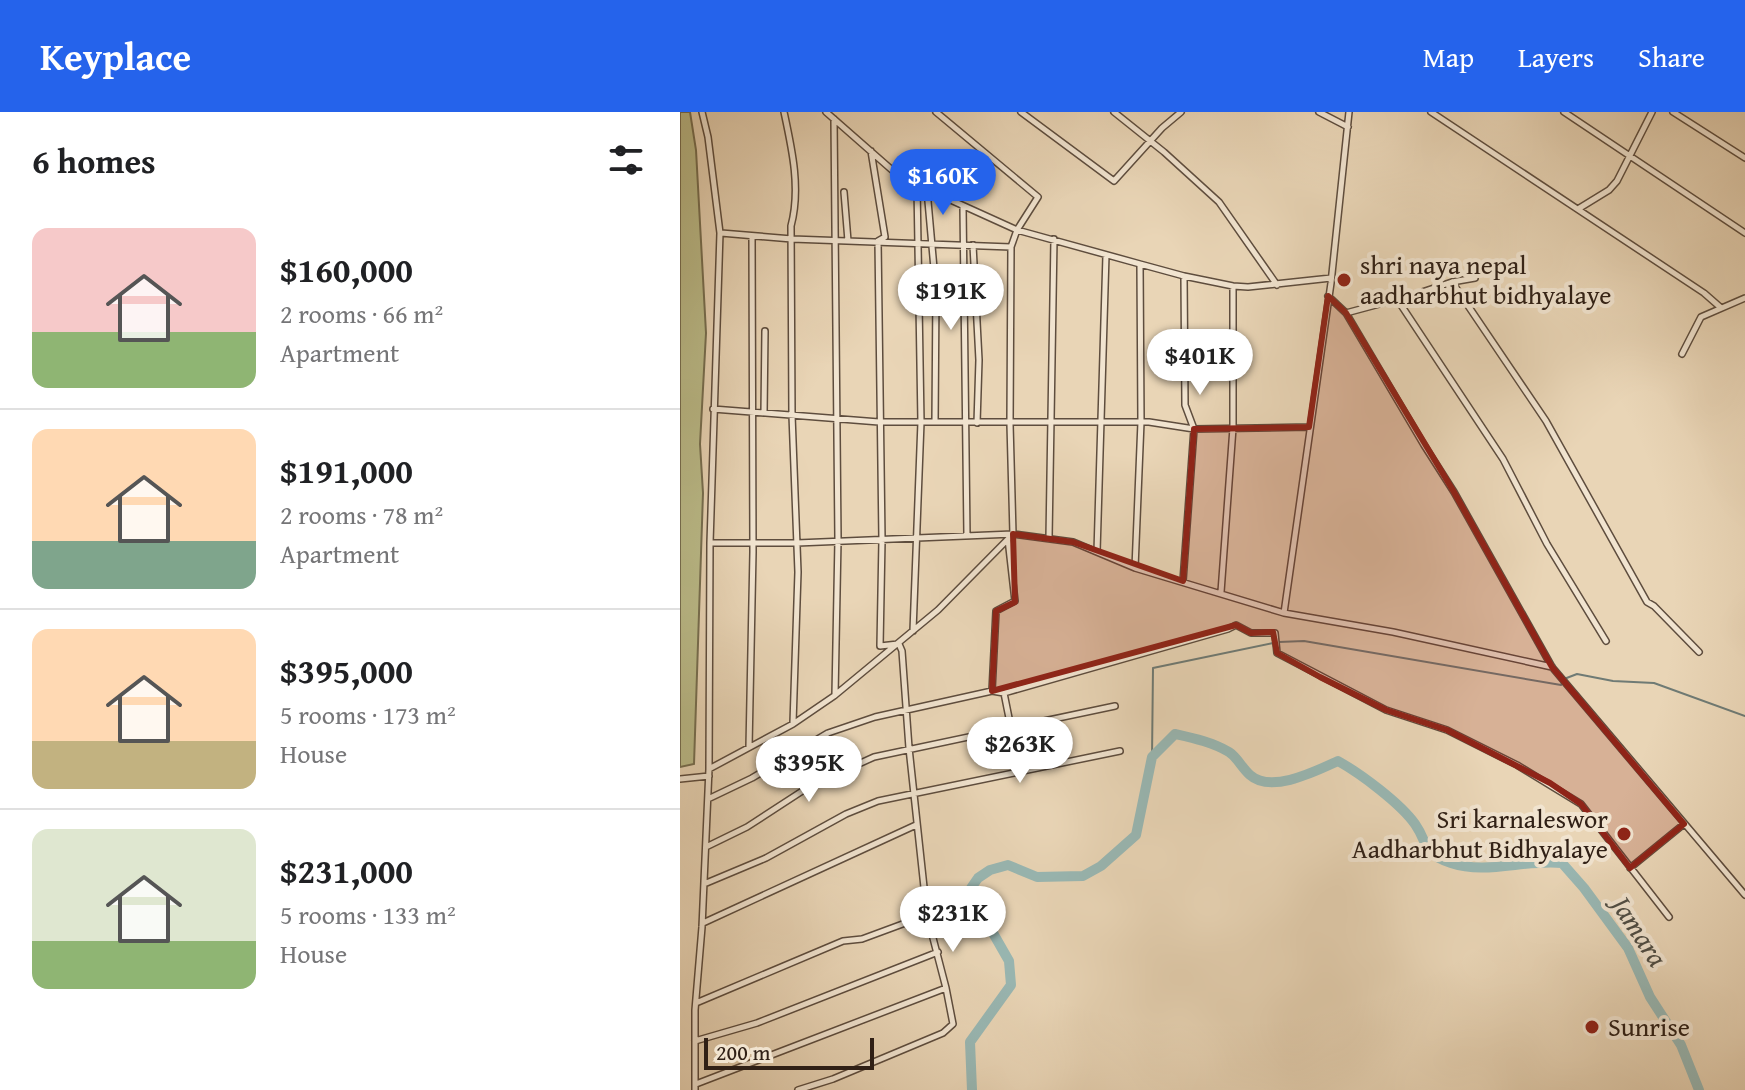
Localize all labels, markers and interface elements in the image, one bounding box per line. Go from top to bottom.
text: Keyplace [40,28,191,84]
text: Map [1423,36,1474,77]
text: Layers [1518,36,1594,77]
text: Share [1638,36,1705,77]
text: 6 homes [32,136,156,185]
icon: filters [604,138,648,182]
pin: $160K [887,149,999,217]
text: $160K [908,155,978,194]
text: $160,000 [280,245,413,294]
place label: shri naya nepal aadharbhut bidhyalaye [1360,245,1611,314]
icon: home [96,260,192,356]
pin: $191K [895,264,1007,332]
text: $191K [916,270,986,309]
marker: shri naya nepal aadharbhut bidhyalaye [1335,271,1353,289]
text: 2 rooms · 66 m² [280,294,443,333]
pin: $401K [1144,329,1256,397]
text: Apartment [280,333,399,372]
text: $401K [1165,335,1235,374]
text: $191,000 [280,446,413,495]
icon: home [96,461,192,557]
text: 2 rooms · 78 m² [280,495,443,534]
text: Apartment [280,534,399,573]
text: $395,000 [280,646,413,695]
icon: home [96,661,192,757]
text: 5 rooms · 173 m² [280,695,456,734]
pin: $263K [964,717,1076,785]
text: $263K [985,723,1055,762]
text: House [280,734,347,773]
pin: $395K [753,736,865,804]
text: $395K [774,742,844,781]
place label: Sri karnaleswor Aadharbhut Bidhyalaye [1352,799,1608,868]
marker: Sri karnaleswor Aadharbhut Bidhyalaye [1615,825,1633,843]
text: $231,000 [280,846,413,895]
icon: home [96,861,192,957]
water label: Jamara [1600,884,1679,974]
pin: $231K [897,886,1009,954]
text: $231K [918,892,988,931]
text: 5 rooms · 133 m² [280,895,456,934]
text: House [280,934,347,973]
place label: Sunrise [1608,1007,1690,1046]
marker: Sunrise [1583,1018,1601,1036]
scale bar [704,1034,874,1070]
text: 200 m [716,1036,771,1068]

